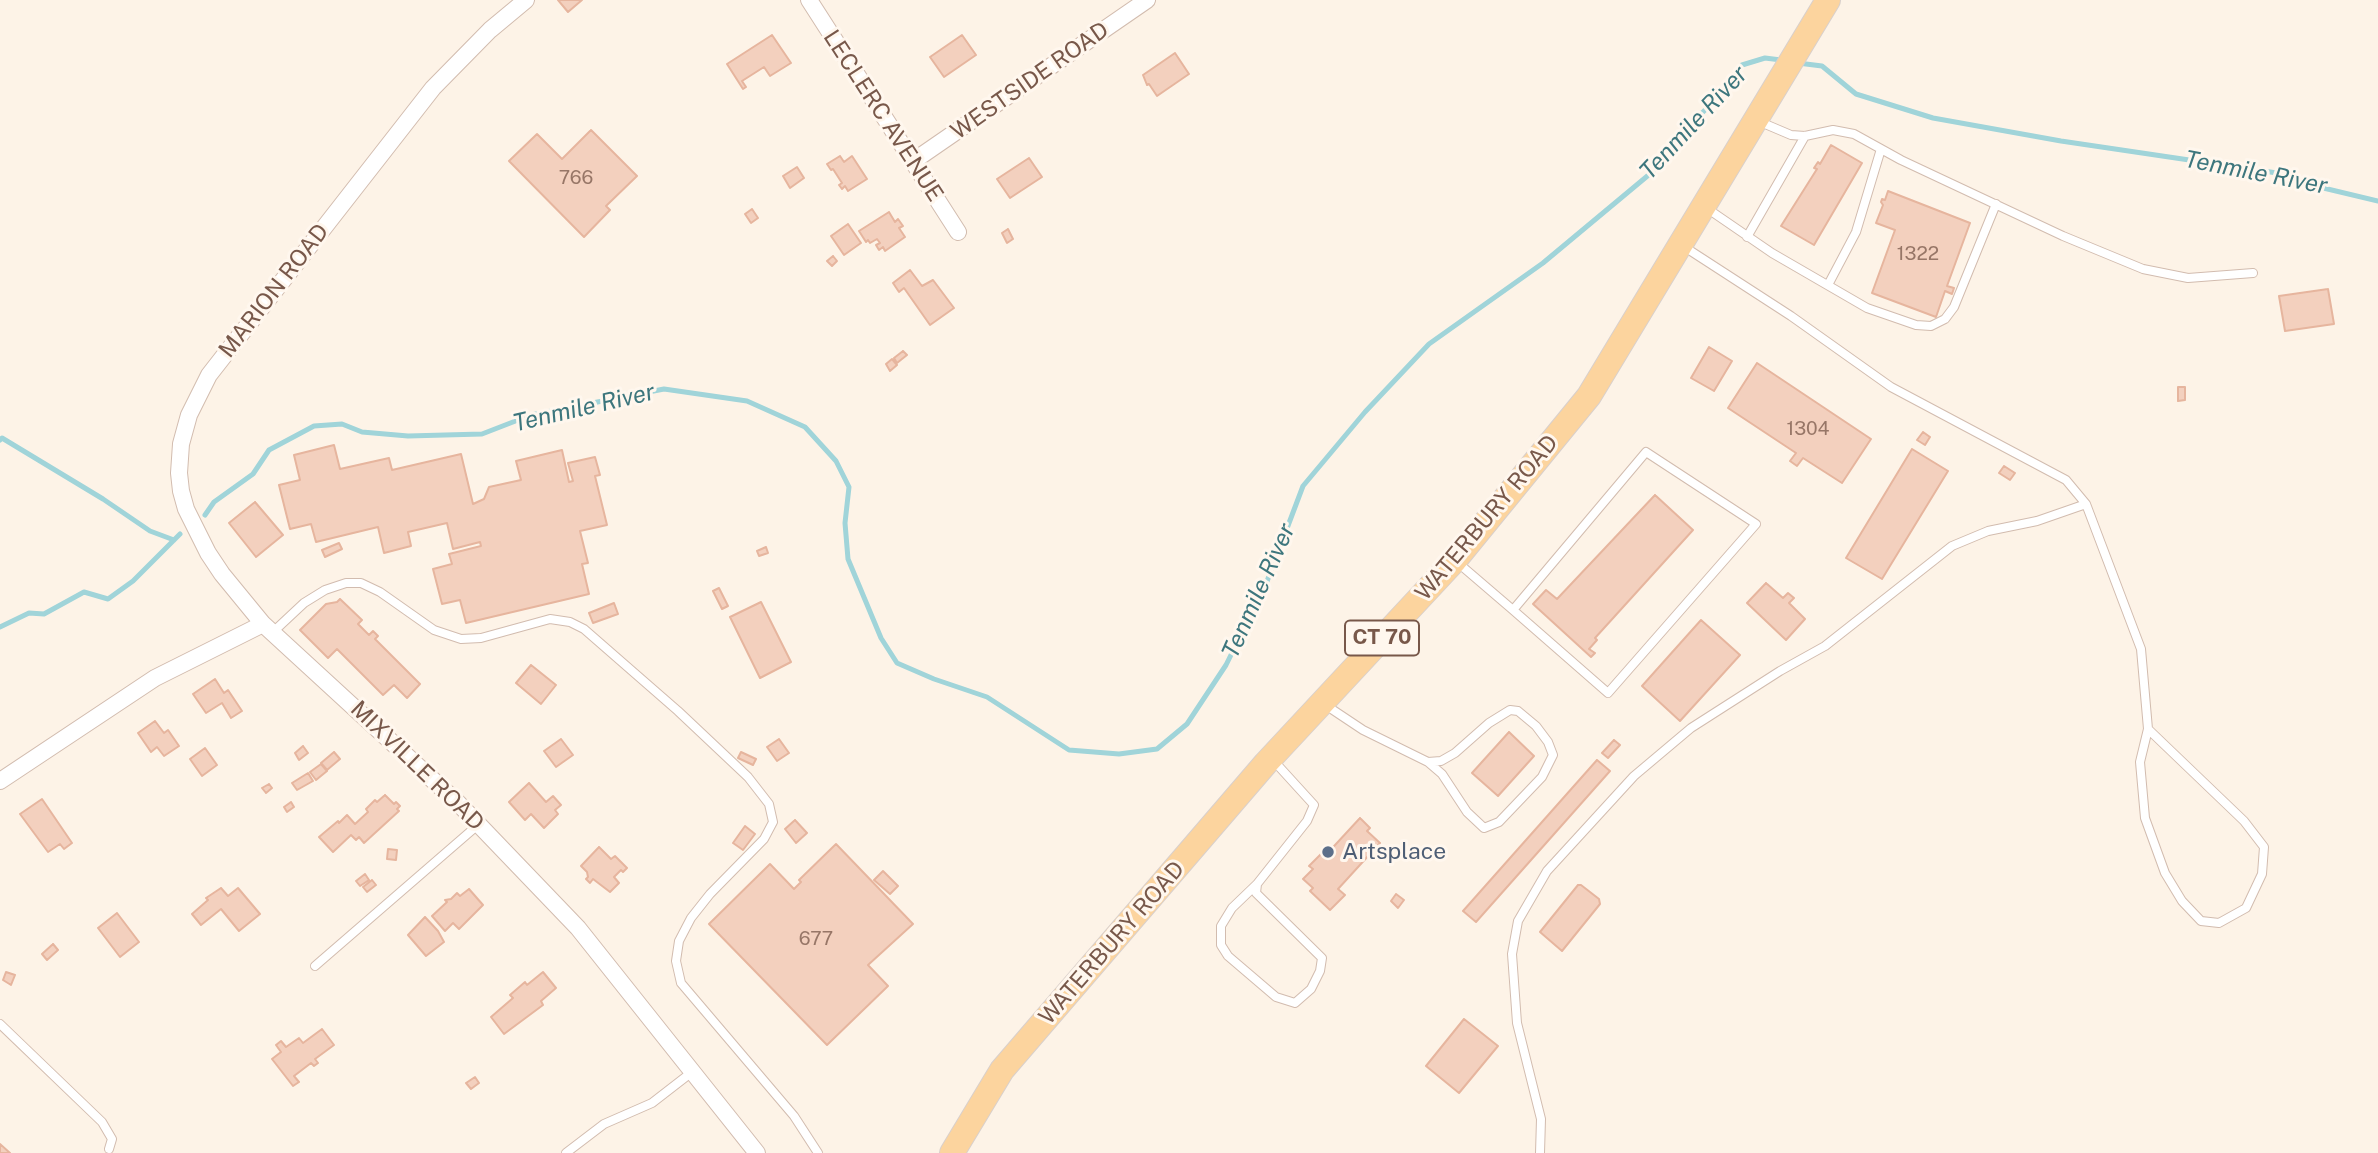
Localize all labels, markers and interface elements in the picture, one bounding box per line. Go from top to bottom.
street label: WESTSIDE ROAD [946,16,1114,146]
street label: LECLERC AVENUE [817,25,949,207]
water label: Tenmile River [1634,60,1754,186]
water label: Tenmile River [2182,145,2330,201]
house number: 766 [559,167,593,189]
street label: MARION ROAD [213,219,335,363]
house number: 1322 [1897,243,1939,265]
water label: Tenmile River [510,378,658,438]
house number: 1304 [1786,418,1830,440]
street label: WATERBURY ROAD [1410,430,1564,606]
water label: Tenmile River [1216,519,1302,663]
road number: CT 70 [1345,620,1419,656]
street label: MIXVILLE ROAD [345,695,489,837]
place label: Artsplace [1342,838,1446,866]
marker: Artsplace [1320,844,1336,860]
street label: WATERBURY ROAD [1034,856,1190,1030]
house number: 677 [799,928,833,950]

